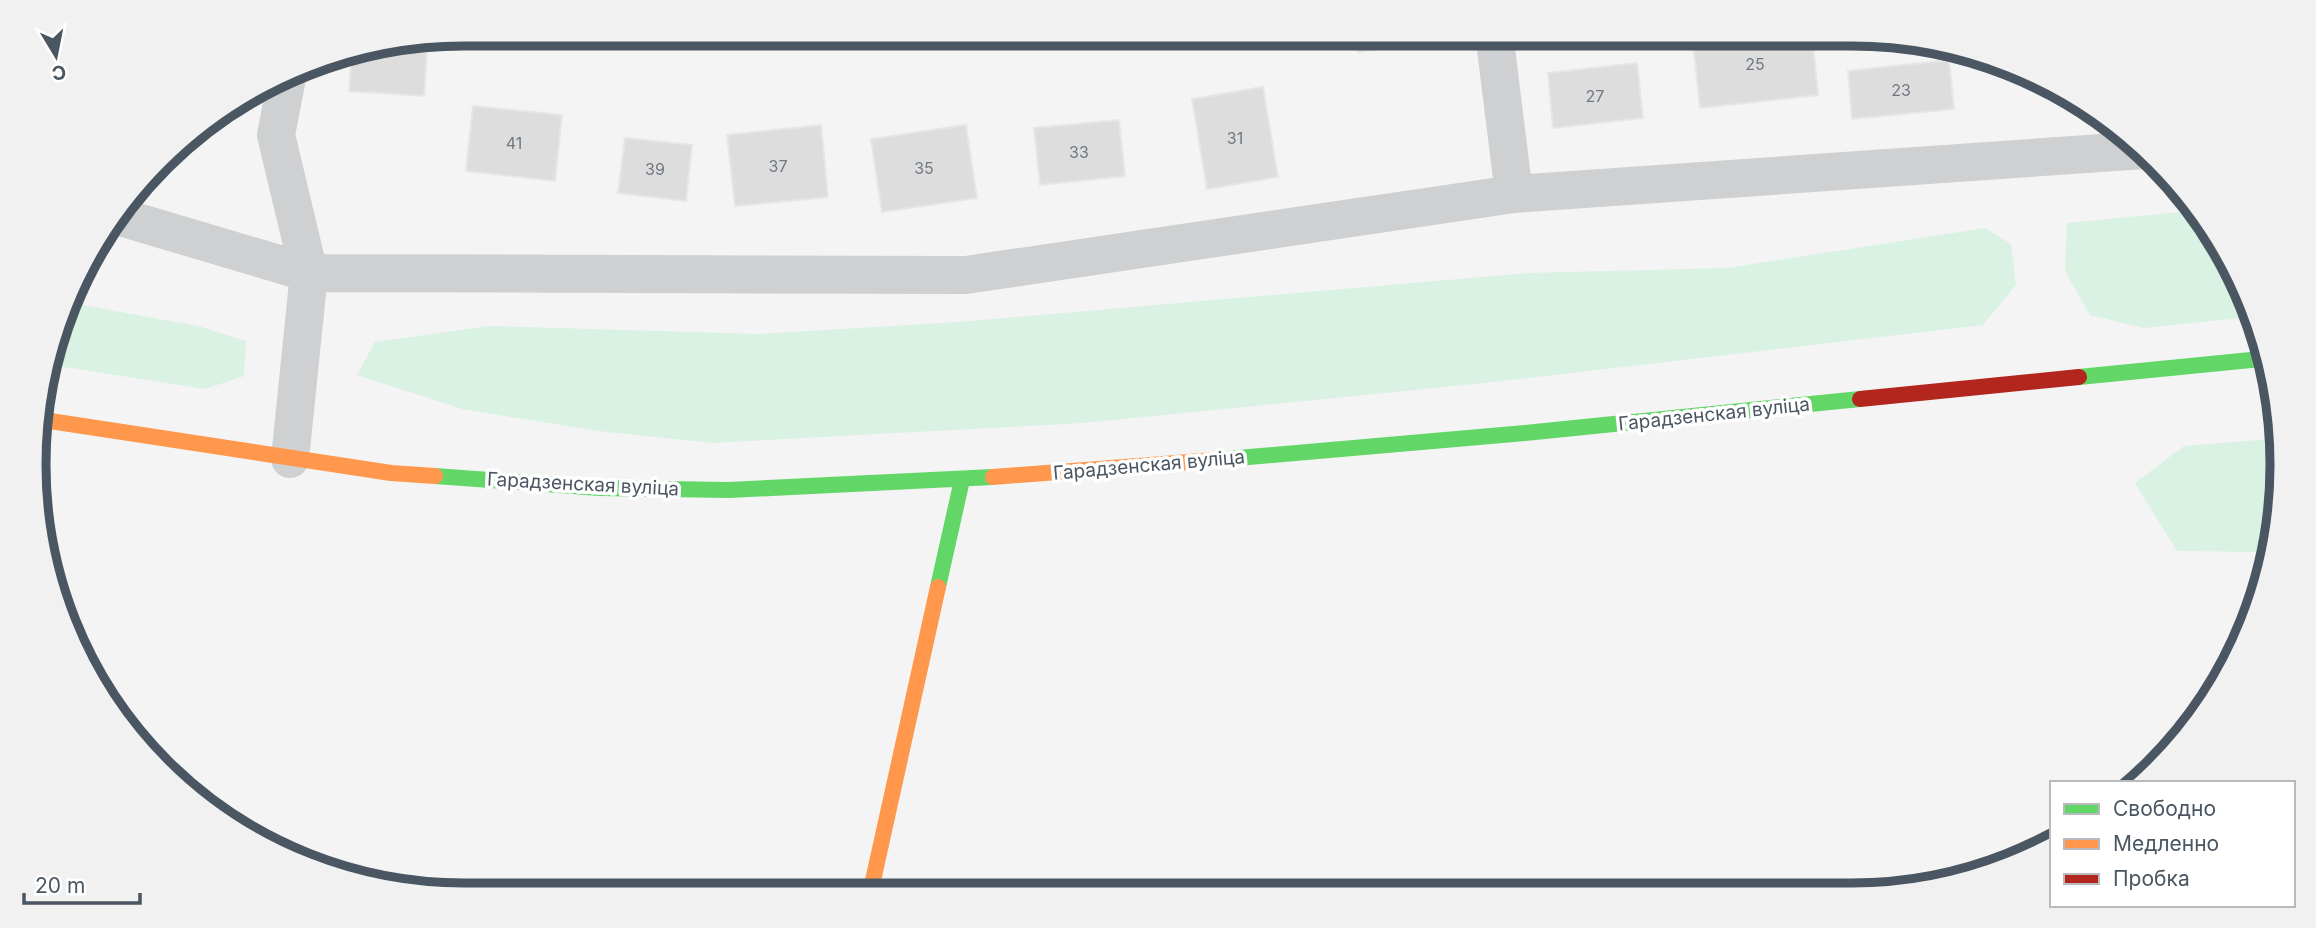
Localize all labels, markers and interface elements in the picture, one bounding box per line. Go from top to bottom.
north arrow [21,21,91,91]
house number: 25 [1745,54,1765,74]
text: С [50,60,68,85]
house number: 23 [1891,80,1911,100]
house number: 27 [1586,86,1604,106]
house number: 31 [1227,128,1243,148]
house number: 41 [506,133,522,153]
house number: 33 [1069,142,1089,162]
house number: 37 [769,156,787,176]
house number: 35 [914,158,934,178]
house number: 39 [645,159,665,179]
street label: Гарадзенская вуліца [1617,393,1811,435]
street label: Гарадзенская вуліца [1052,445,1246,485]
street label: Гарадзенская вуліца [486,467,680,501]
legend [2050,781,2295,907]
text: Свободно [2113,796,2216,821]
text: Медленно [2113,831,2219,856]
scale bar [24,862,140,906]
text: Пробка [2113,866,2190,891]
text: 20 m [35,873,85,898]

